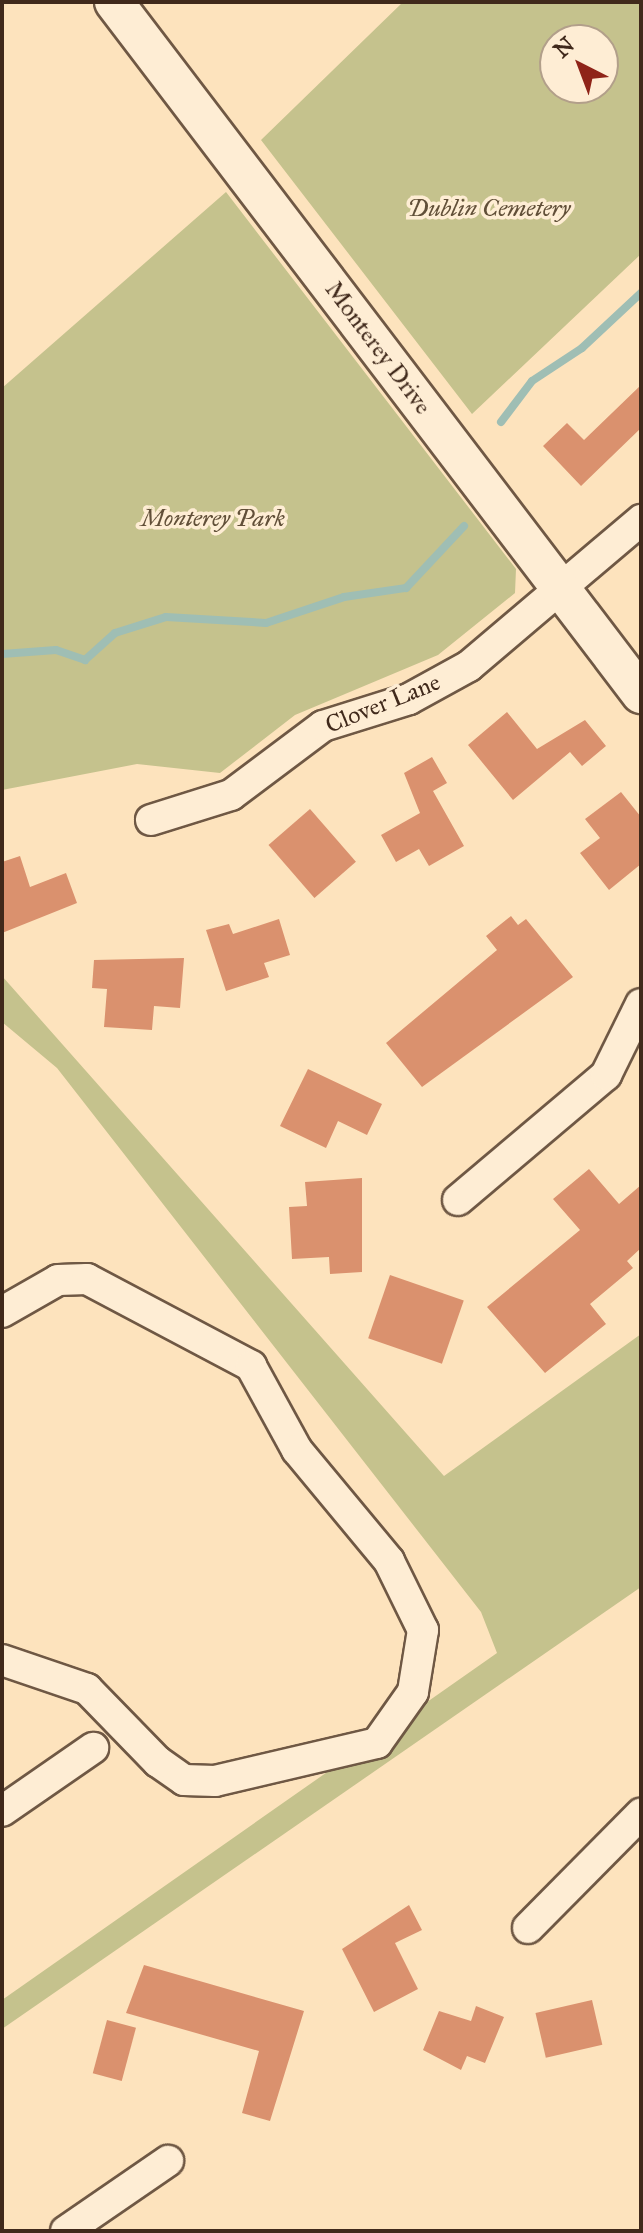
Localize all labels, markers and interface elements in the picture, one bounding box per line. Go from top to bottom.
north arrow [539,24,619,104]
text: N [548,31,580,64]
park label: Dublin Cemetery [408,195,570,223]
street label: Monterey Drive [319,276,437,420]
park label: Monterey Park [141,505,285,533]
street label: Clover Lane [321,668,445,740]

